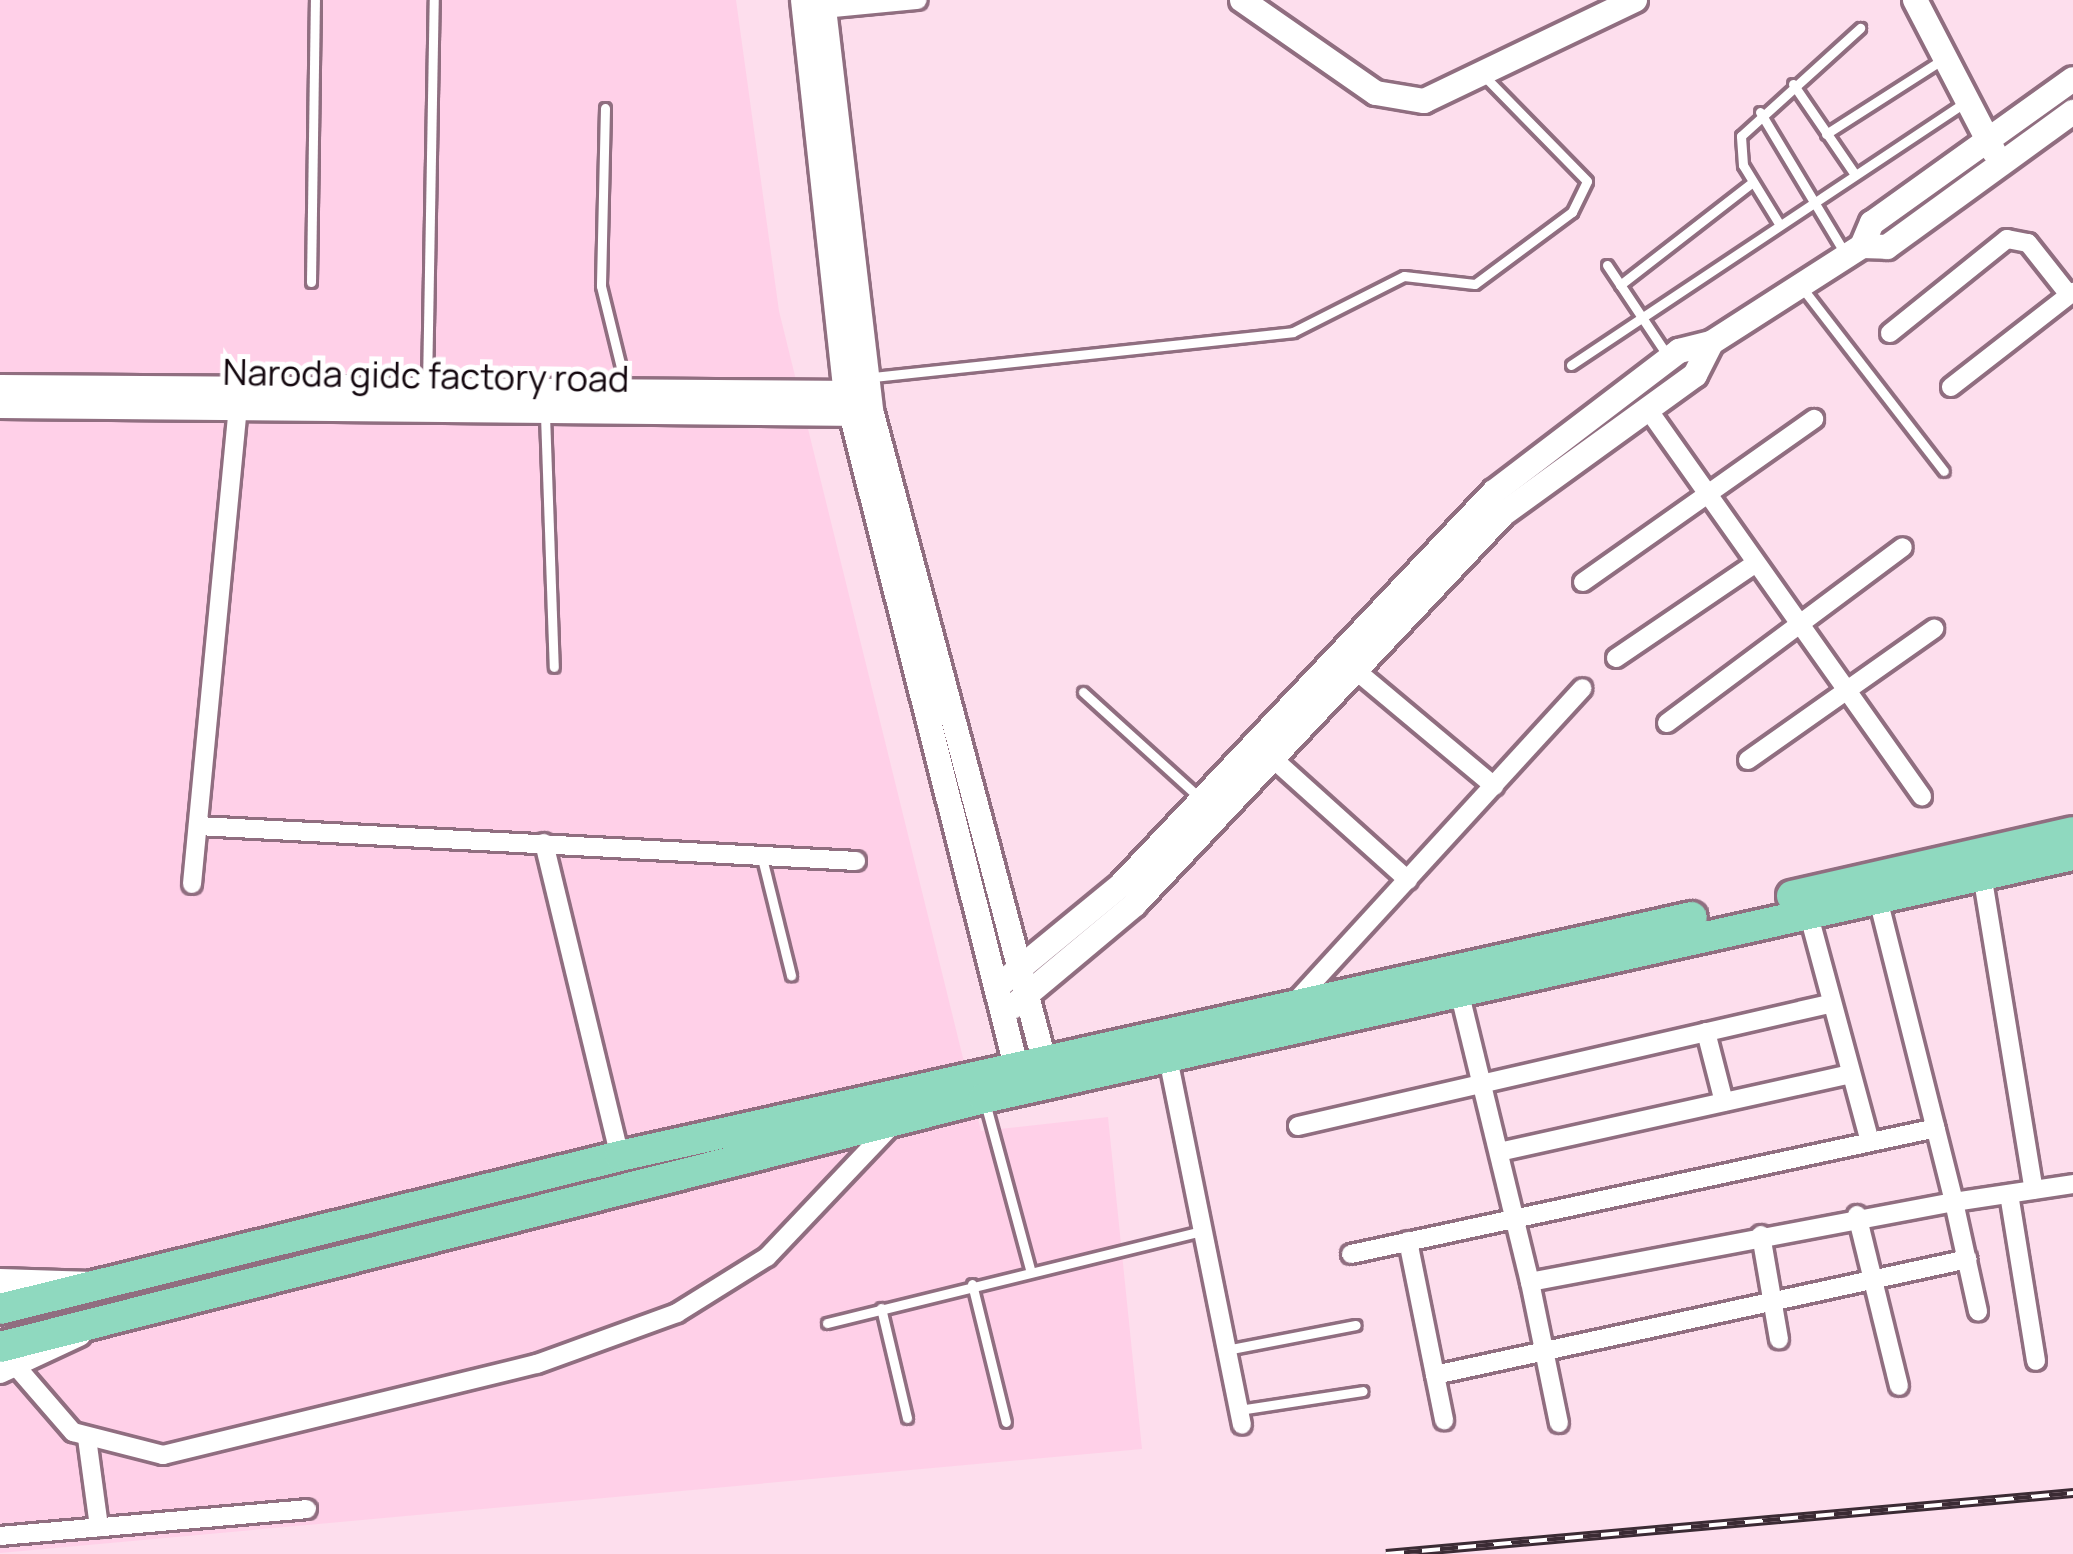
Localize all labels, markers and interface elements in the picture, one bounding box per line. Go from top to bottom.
street label: Naroda gidc factory road [222,350,630,400]

